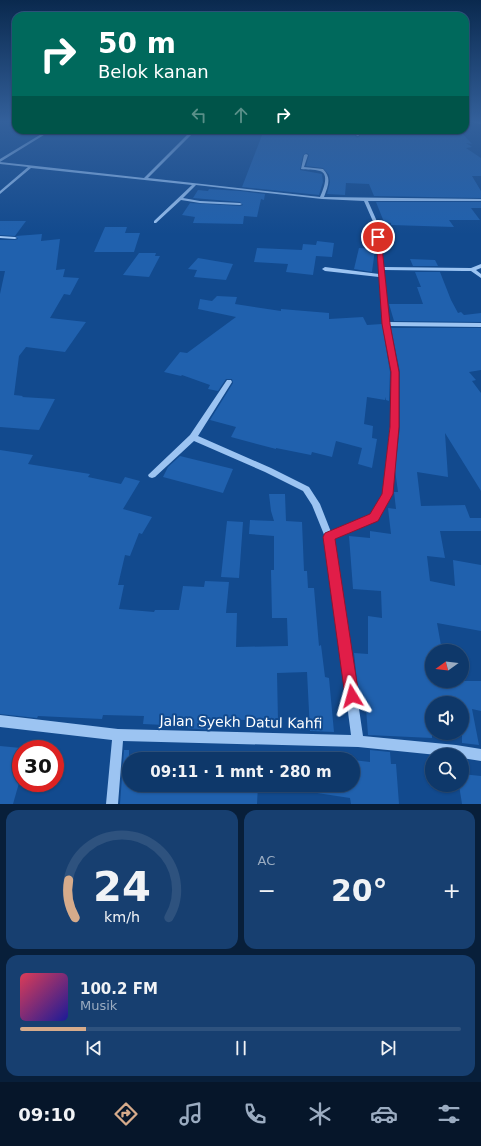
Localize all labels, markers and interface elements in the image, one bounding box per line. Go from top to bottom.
text: 50 m [98,27,176,60]
icon: right [32,28,84,80]
text: Belok kanan [98,61,209,82]
icon: left [188,104,210,126]
icon: ahead [230,104,252,126]
icon: right [272,104,294,126]
pin [361,220,395,254]
icon: arrive [367,226,389,248]
north arrow [425,644,469,688]
map controls [425,644,469,792]
position arrow [331,675,373,717]
button: sound [425,696,469,740]
street label: Jalan Syekh Datul Kahfi [158,713,323,731]
speed limit sign: 30 [12,740,64,792]
button: search [425,748,469,792]
text: 09:11 · 1 mnt · 280 m [150,763,332,781]
text: AC [258,853,275,868]
text: 24 [93,861,151,910]
text: 20° [331,873,388,908]
text: − [258,878,276,903]
text: + [443,878,461,903]
text: km/h [104,908,140,924]
text: 100.2 FM [80,980,158,998]
text: Musik [80,998,117,1013]
icon: previous [83,1037,105,1059]
icon: pause [230,1037,252,1059]
icon: next [377,1037,399,1059]
icon: directions [112,1100,140,1128]
icon: music [177,1100,205,1128]
icon: phone [241,1100,269,1128]
icon: climate [306,1100,334,1128]
icon: car [370,1100,398,1128]
icon: filters [435,1100,463,1128]
text: 09:10 [18,1104,76,1125]

